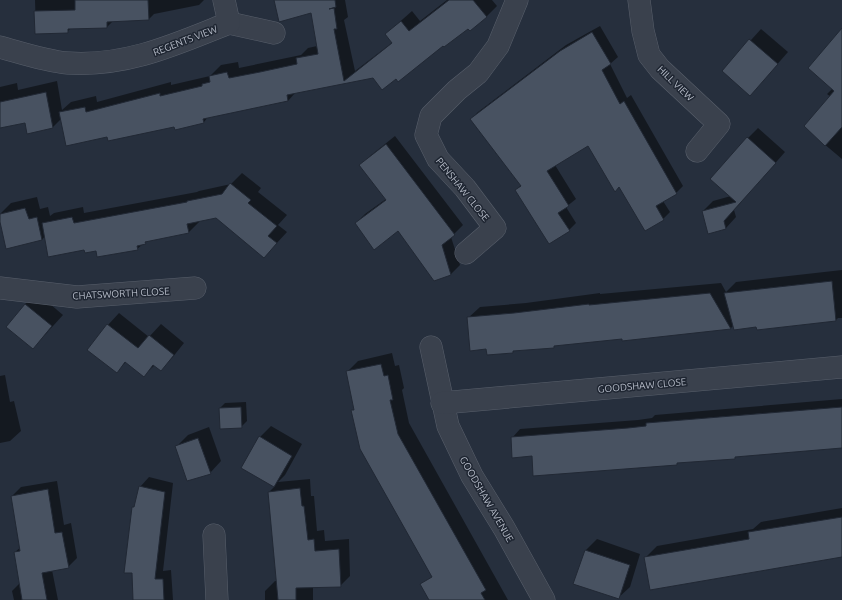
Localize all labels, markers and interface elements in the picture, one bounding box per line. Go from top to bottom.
street label: REGENTS VIEW [151,23,219,58]
street label: HILL VIEW [655,64,696,103]
street label: PENSHAW CLOSE [434,155,492,224]
street label: CHATSWORTH CLOSE [72,285,170,302]
street label: GOODSHAW CLOSE [597,376,687,395]
street label: GOODSHAW AVENUE [458,455,516,544]

